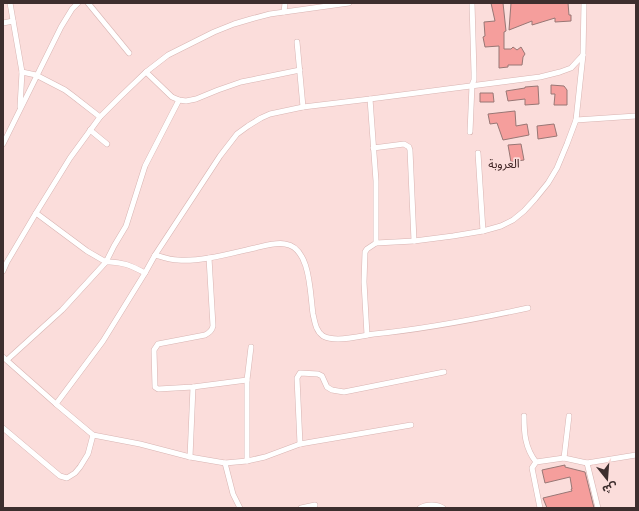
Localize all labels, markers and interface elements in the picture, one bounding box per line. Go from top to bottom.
district label: العروبة [488,156,520,171]
north arrow [587,459,627,499]
text: ش [601,480,619,497]

